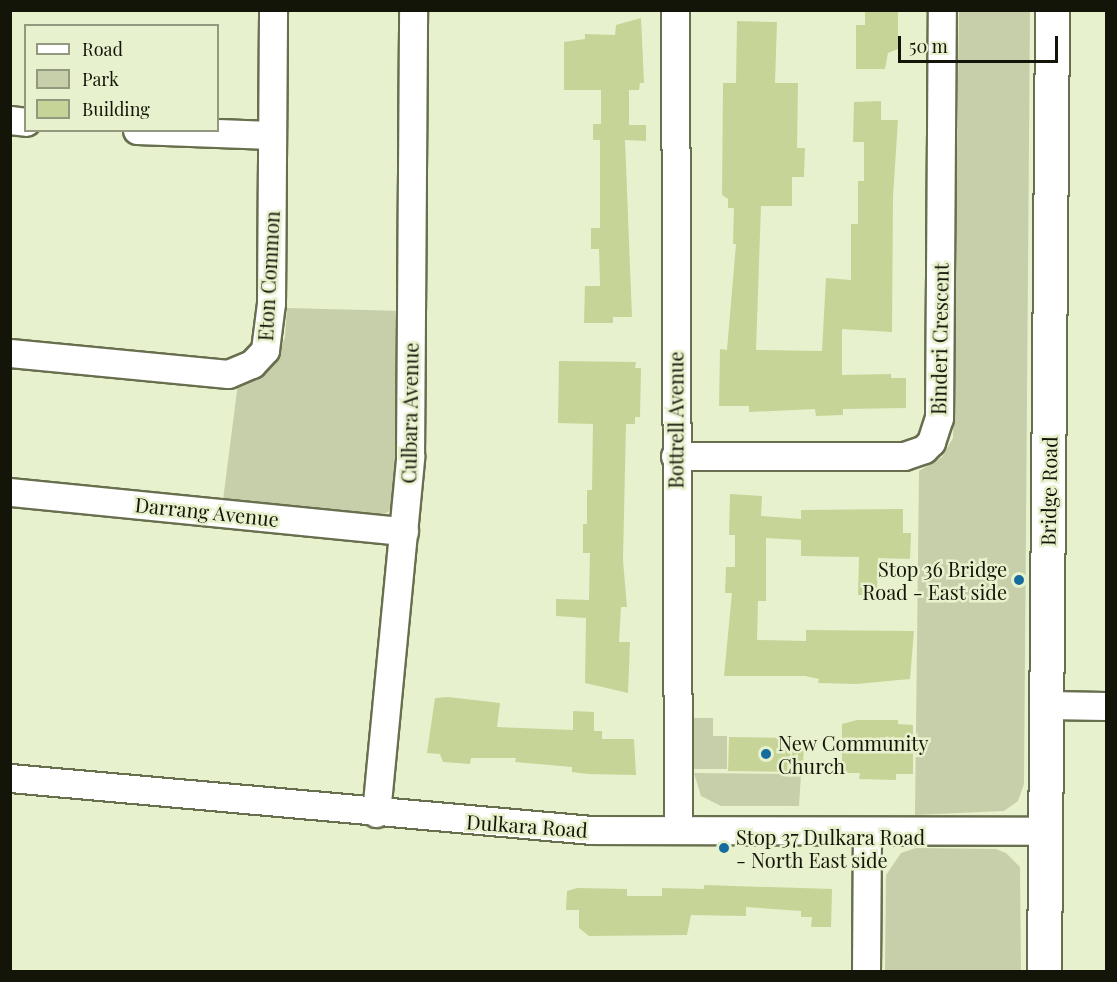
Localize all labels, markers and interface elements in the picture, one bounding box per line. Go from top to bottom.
legend [24,24,219,132]
scale bar [901,24,1062,62]
text: 50 m [909,34,948,58]
text: Road [82,37,123,61]
text: Park [82,67,119,91]
text: Building [82,97,150,121]
street label: Eton Common [253,210,283,342]
street label: Binderi Crescent [926,263,952,415]
street label: Culbara Avenue [396,342,422,484]
street label: Bottrell Avenue [663,351,687,489]
street label: Bridge Road [1035,436,1061,546]
street label: Darrang Avenue [133,491,281,531]
place label: Stop 36 Bridge Road - East side [862,556,1007,603]
marker: Stop 36 Bridge Road - East side [1012,573,1026,587]
place label: New Community Church [778,730,929,777]
marker: New Community Church [759,747,773,761]
street label: Dulkara Road [465,809,589,841]
place label: Stop 37 Dulkara Road - North East side [736,825,925,872]
marker: Stop 37 Dulkara Road - North East side [717,841,731,855]

